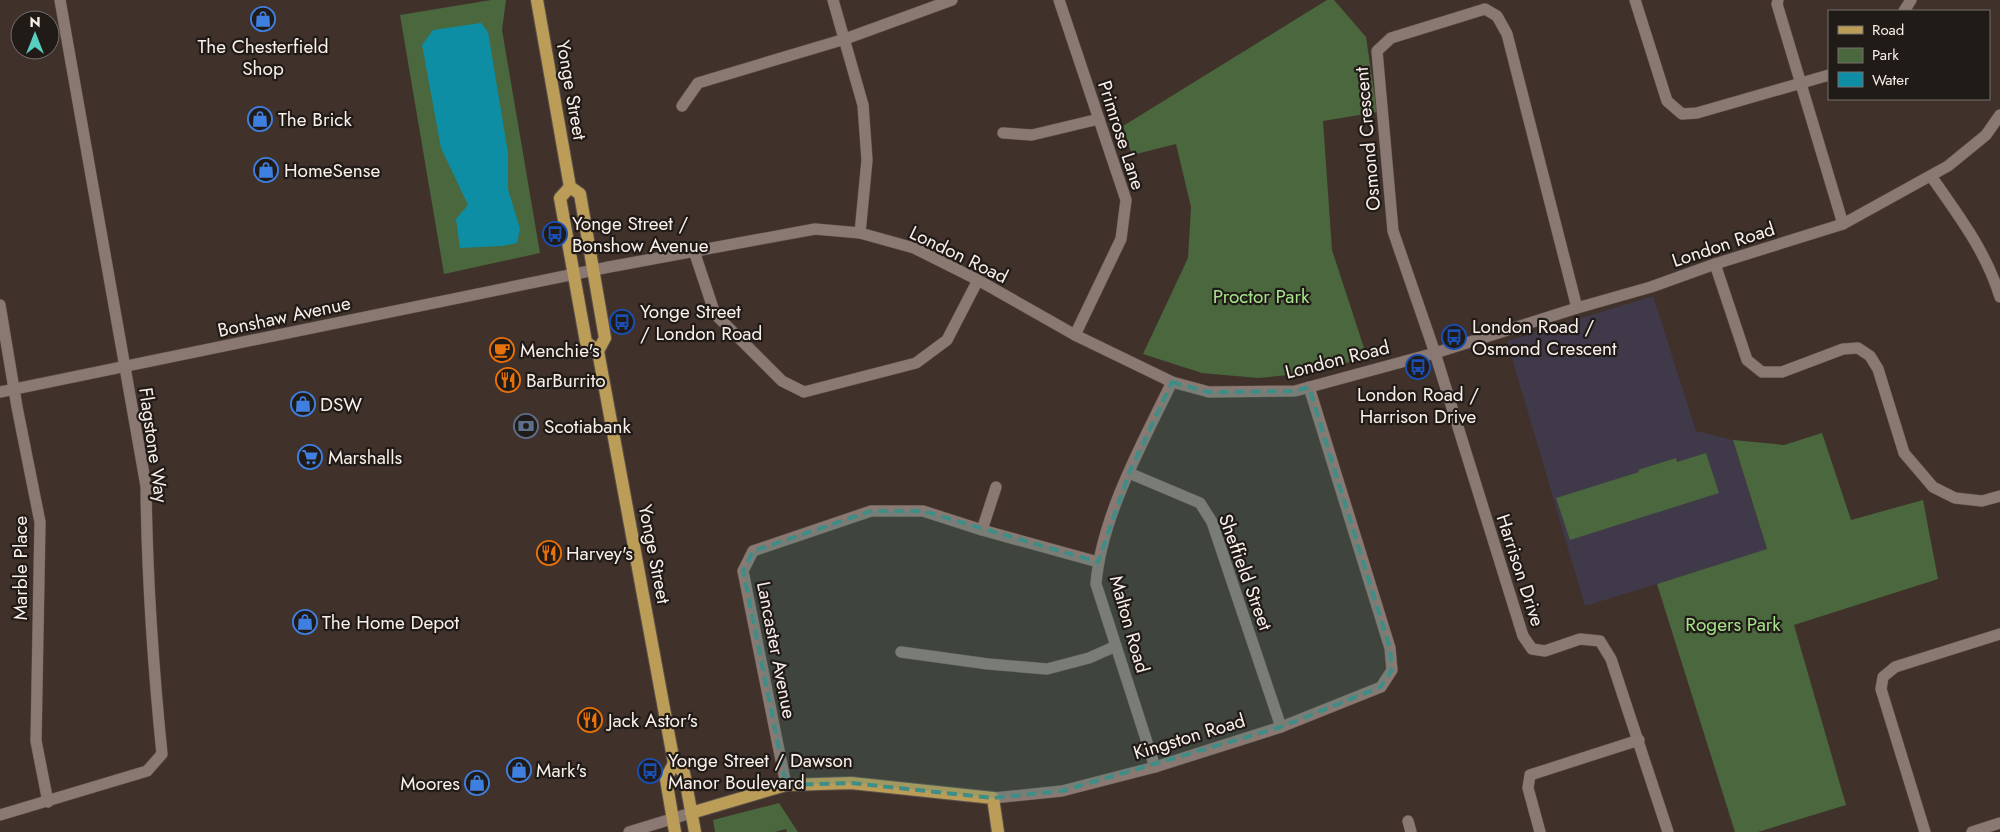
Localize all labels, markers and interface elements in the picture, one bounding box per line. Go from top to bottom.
shop icon: The Chesterfield Shop [250,6,276,32]
north arrow [10,10,60,60]
legend [1828,10,1990,100]
text: N [29,12,41,32]
text: Road [1872,19,1904,41]
place label: The Chesterfield Shop [198,33,328,82]
street label: Yonge Street [549,38,594,142]
text: Park [1872,44,1899,66]
street label: Osmond Crescent [1348,65,1387,212]
text: Water [1872,69,1910,91]
street label: Primrose Lane [1091,77,1152,194]
shop icon: The Brick [247,106,273,132]
place label: The Brick [278,106,352,133]
shop icon: HomeSense [253,157,279,183]
place label: HomeSense [284,157,380,184]
place label: Yonge Street / Bonshow Avenue [572,210,709,259]
street label: London Road [1668,215,1778,274]
street label: London Road [905,219,1013,290]
bus stop icon: Yonge Street / Bonshow Avenue [542,221,568,247]
park label: Proctor Park [1213,283,1310,310]
street label: Bonshaw Avenue [215,289,353,344]
place label: Yonge Street / London Road [640,298,762,347]
bus stop icon: Yonge Street / London Road [609,309,635,335]
place label: London Road / Osmond Crescent [1472,313,1617,362]
bus stop icon: London Road / Osmond Crescent [1441,324,1467,350]
street label: London Road [1282,333,1392,385]
cafe icon: Menchie's [489,337,515,363]
place label: Menchie's [520,337,600,364]
bus stop icon: London Road / Harrison Drive [1405,354,1431,380]
restaurant icon: BarBurrito [495,367,521,393]
place label: BarBurrito [526,367,606,394]
place label: London Road / Harrison Drive [1357,381,1479,430]
street label: Flagstone Way [132,386,175,505]
shop icon: DSW [290,391,316,417]
place label: DSW [320,391,362,418]
bank icon: Scotiabank [513,413,539,439]
place label: Scotiabank [544,413,631,440]
supermarket icon: Marshalls [297,444,323,470]
place label: Marshalls [328,444,403,471]
street label: Yonge Street [632,502,677,607]
street label: Sheffield Street [1212,510,1279,635]
street label: Harrison Drive [1490,511,1551,630]
street label: Marble Place [7,516,34,620]
restaurant icon: Harvey's [536,540,562,566]
place label: Harvey's [566,540,633,567]
street label: Malton Road [1103,572,1156,676]
street label: Lancaster Avenue [750,579,803,721]
shop icon: The Home Depot [292,609,318,635]
place label: The Home Depot [322,609,459,636]
park label: Rogers Park [1685,611,1781,638]
restaurant icon: Jack Astor's [577,707,603,733]
place label: Jack Astor's [605,707,698,734]
street label: Kingston Road [1130,707,1248,766]
place label: Yonge Street / Dawson Manor Boulevard [668,747,853,796]
shop icon: Mark's [506,757,532,783]
place label: Mark's [536,757,587,784]
bus stop icon: Yonge Street / Dawson Manor Boulevard [637,758,663,784]
place label: Moores [400,770,460,797]
shop icon: Moores [464,770,490,796]

